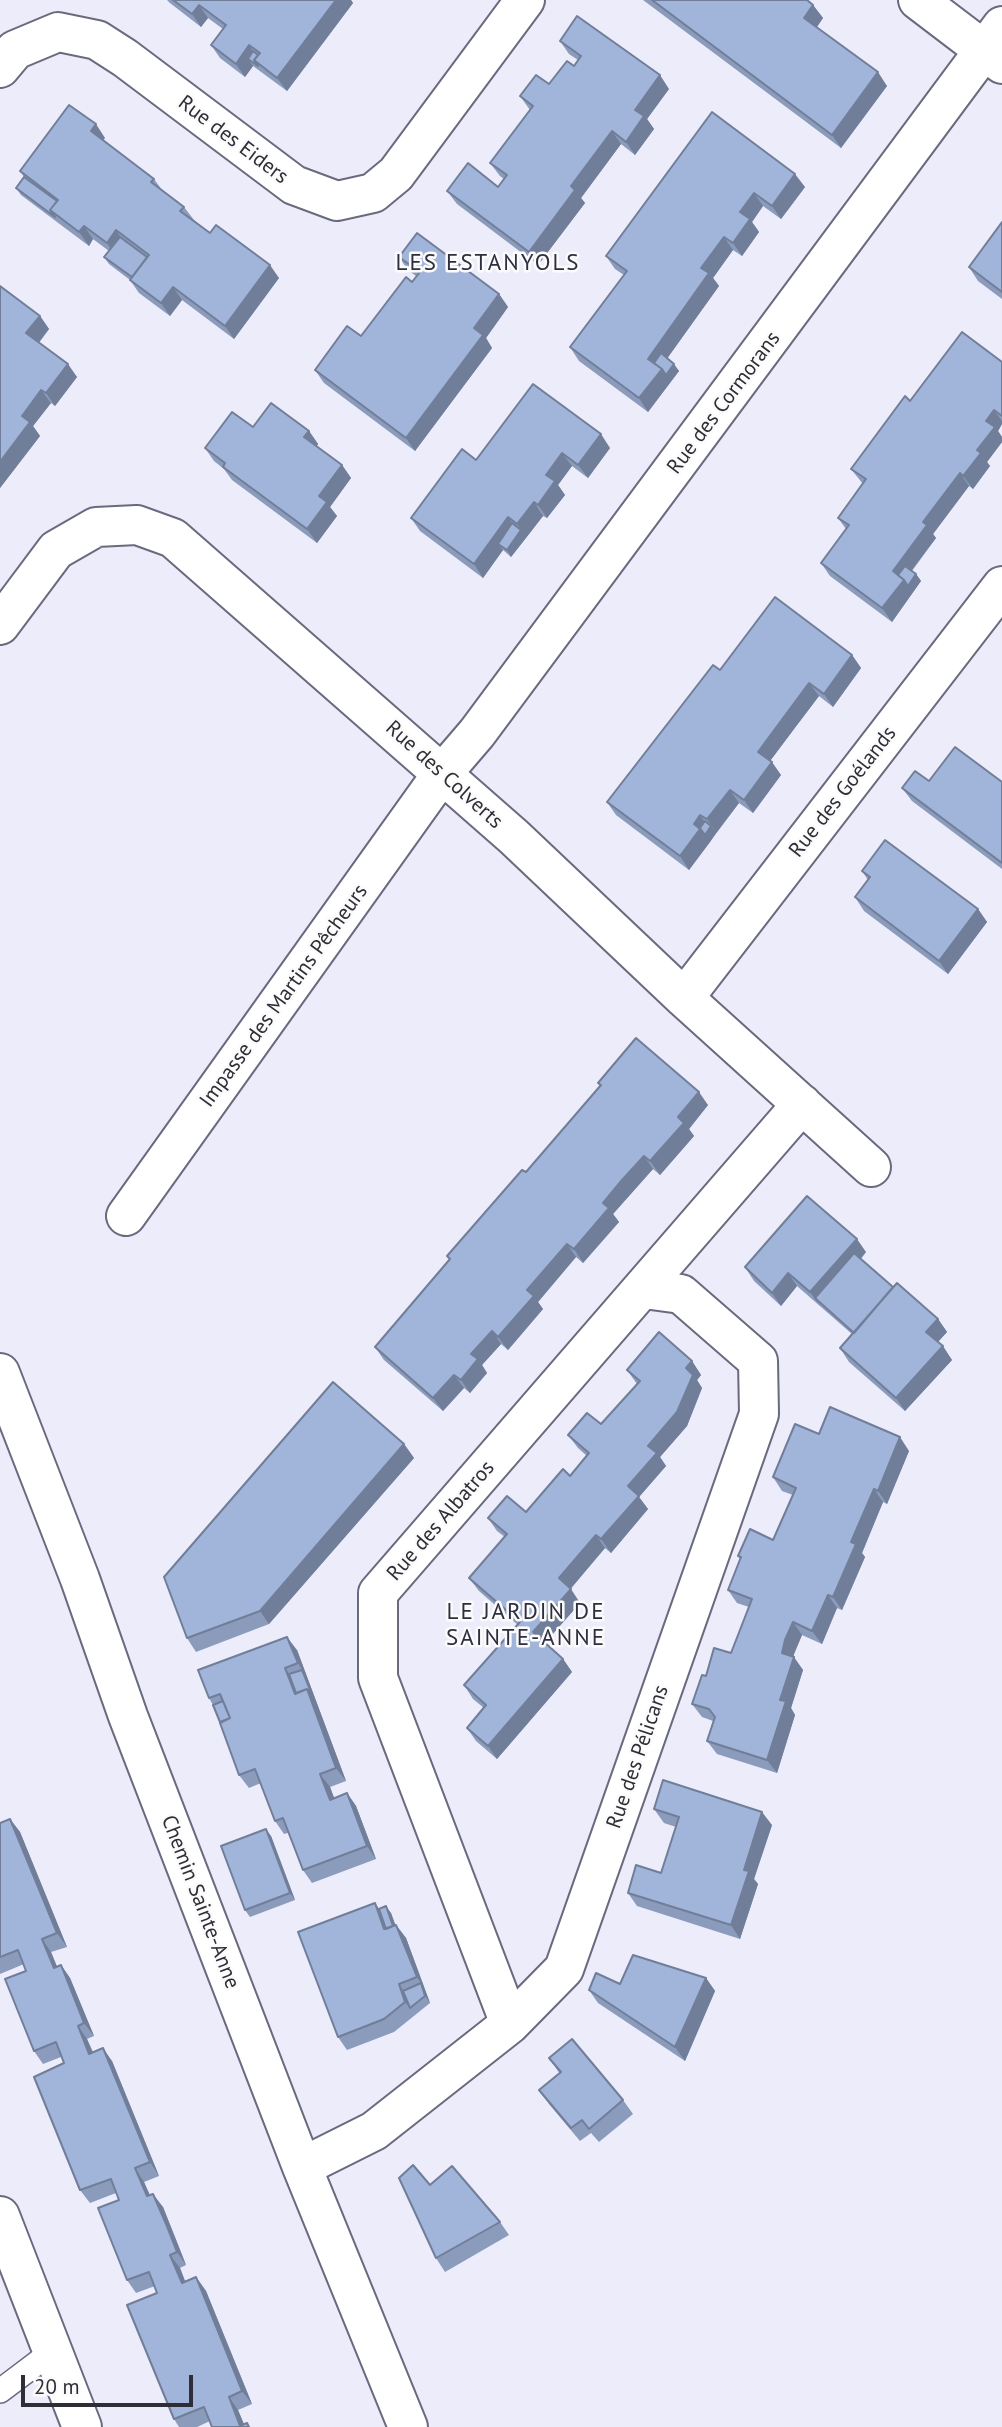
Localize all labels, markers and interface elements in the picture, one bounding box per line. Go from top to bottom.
street label: Rue des Eiders [173,90,293,190]
district label: LES ESTANYOLS [397,249,579,277]
street label: Rue des Cormorans [662,327,786,479]
street label: Rue des Colverts [380,716,508,834]
street label: Rue des Goélands [784,722,902,862]
street label: Impasse des Martins Pêcheurs [195,880,373,1112]
street label: Rue des Albatros [382,1456,500,1586]
district label: LE JARDIN DE SAINTE-ANNE [447,1598,605,1652]
street label: Rue des Pélicans [602,1682,674,1832]
street label: Chemin Sainte-Anne [155,1812,245,1992]
scale bar [24,2360,196,2404]
text: 20 m [34,2373,80,2400]

